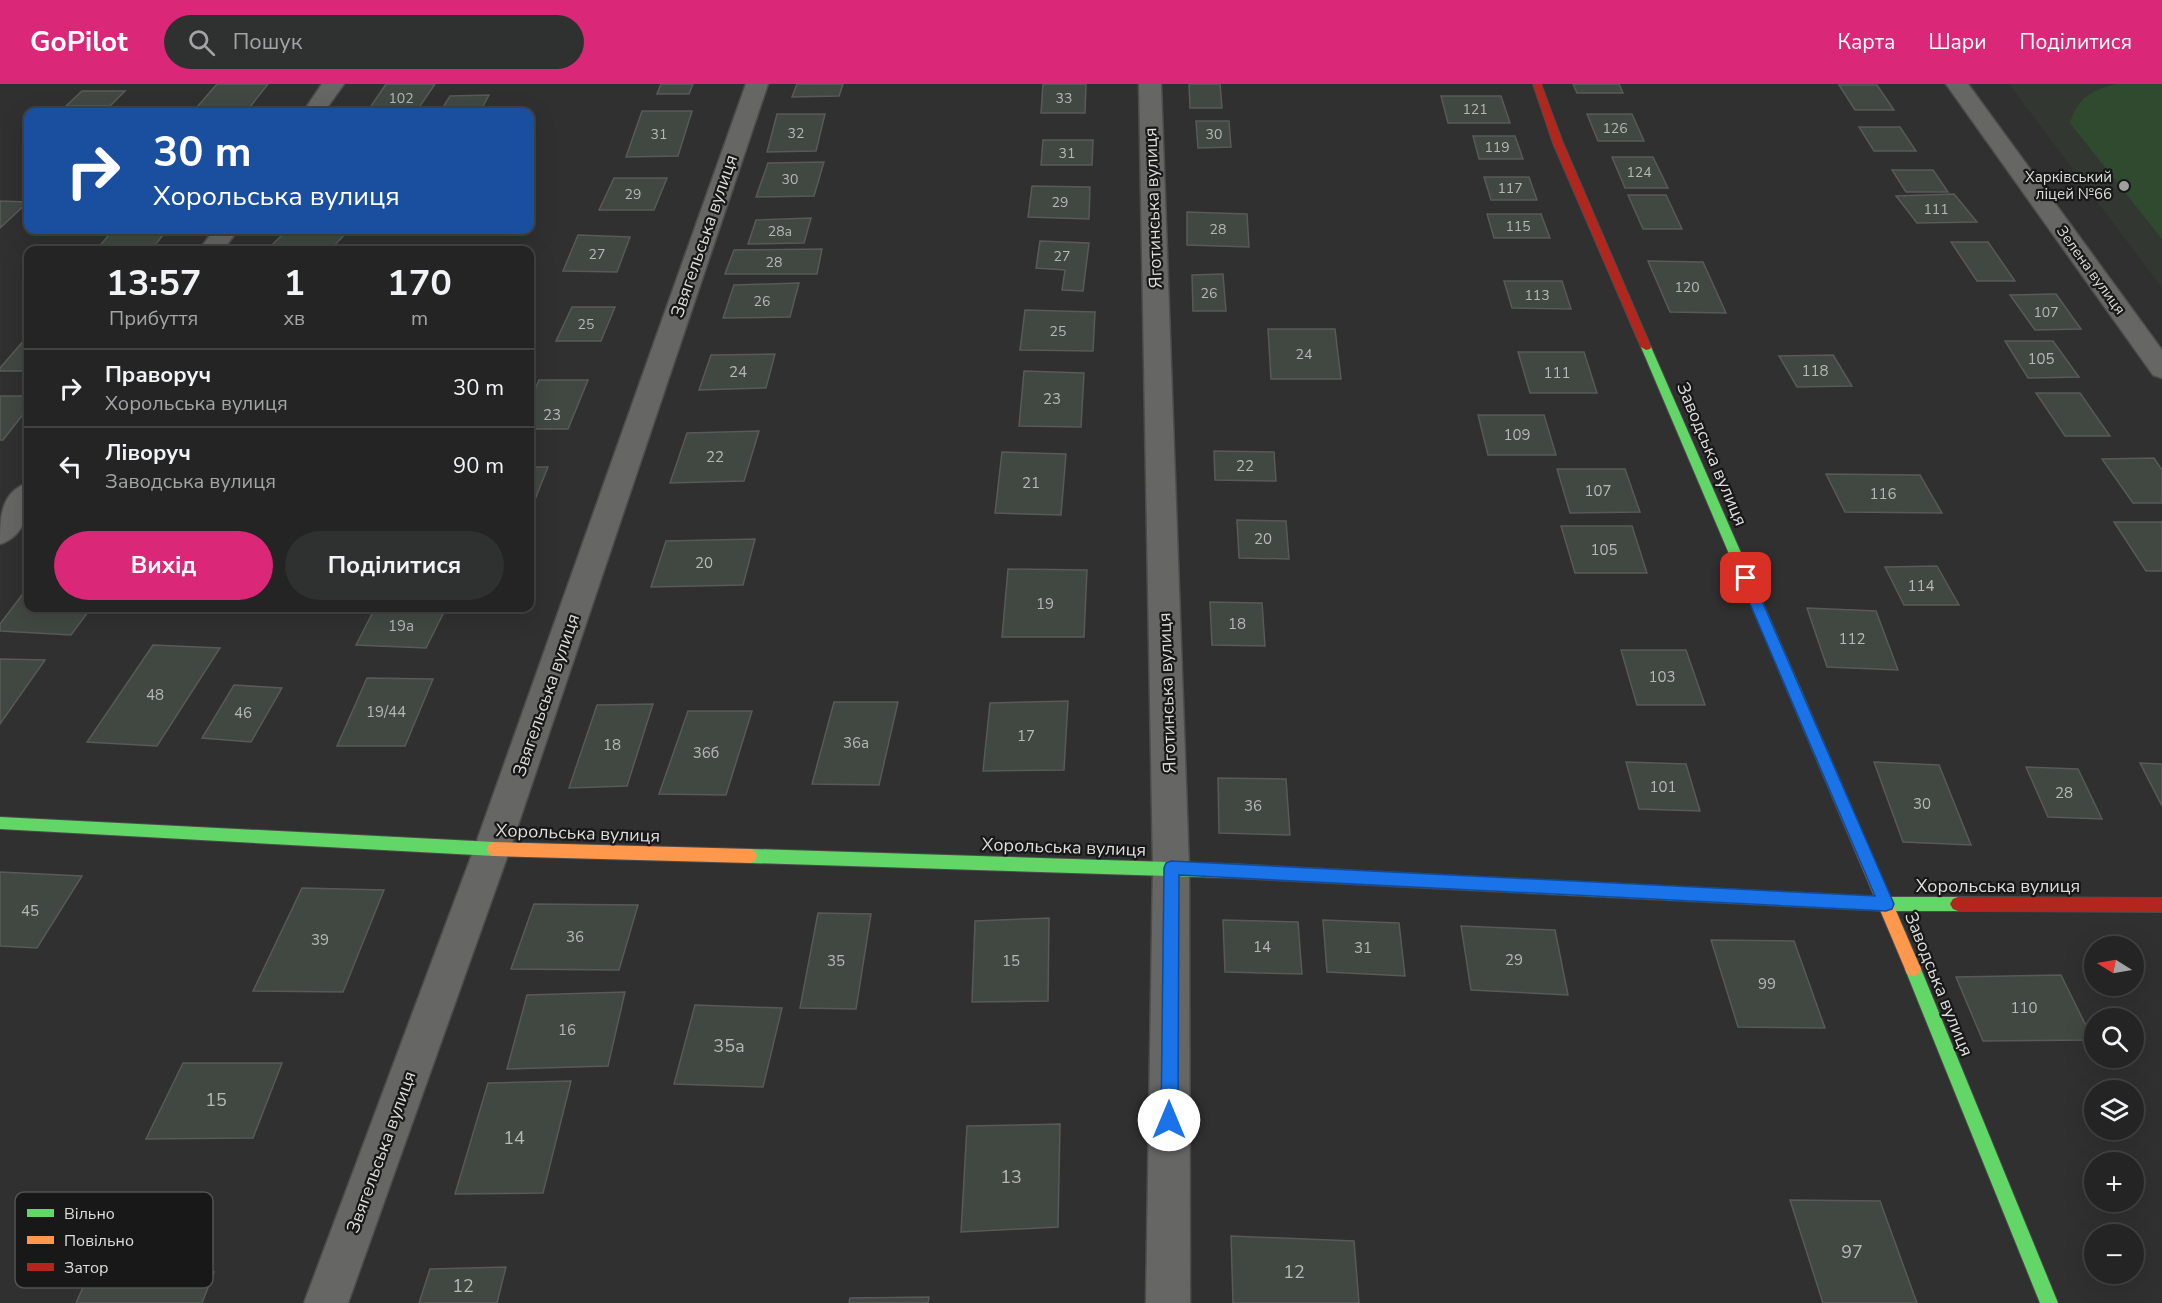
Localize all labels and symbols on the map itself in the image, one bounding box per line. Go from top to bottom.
house number: 102 [388,89,414,108]
house number: 33 [1056,89,1072,108]
house number: 121 [1462,100,1488,119]
house number: 126 [1602,119,1628,138]
house number: 32 [788,124,804,143]
house number: 31 [651,125,667,144]
house number: 30 [1206,125,1222,144]
street label: Яготинська вулиця [1138,127,1168,289]
house number: 119 [1484,138,1510,157]
house number: 31 [1059,144,1075,163]
street label: Звягельська вулиця [665,151,743,321]
house number: 124 [1626,163,1652,182]
place label: Харківський ліцей №66 [2025,167,2112,204]
house number: 30 [782,170,798,189]
house number: 117 [1497,179,1523,198]
marker: Харківський ліцей №66 [2117,179,2131,193]
house number: 29 [625,185,641,204]
house number: 29 [1052,193,1068,212]
house number: 111 [1923,200,1949,219]
house number: 115 [1505,217,1531,236]
house number: 28 [1210,220,1226,239]
house number: 28а [768,222,792,241]
street label: Зелена вулиця [2052,222,2130,318]
house number: 27 [589,245,605,264]
house number: 27 [1054,247,1070,266]
house number: 28 [766,253,782,272]
house number: 120 [1674,278,1700,297]
house number: 26 [1201,284,1217,303]
house number: 113 [1524,286,1550,305]
house number: 26 [754,292,770,311]
house number: 107 [2033,303,2059,322]
house number: 25 [578,315,594,334]
house number: 25 [1050,322,1066,341]
house number: 24 [1296,345,1312,364]
house number: 105 [2027,349,2055,369]
house number: 118 [1801,361,1829,381]
house number: 24 [729,362,747,382]
house number: 111 [1543,363,1571,383]
street label: Заводська вулиця [1671,378,1753,530]
house number: 23 [1043,389,1061,409]
house number: 23 [543,405,561,425]
house number: 109 [1503,425,1531,445]
house number: 22 [706,447,724,467]
house number: 22 [1236,456,1254,476]
house number: 21 [1022,473,1040,493]
house number: 107 [1584,481,1612,501]
house number: 116 [1869,484,1897,504]
house number: 20 [1254,529,1272,549]
house number: 105 [1590,540,1618,560]
pin [1720,552,1771,603]
house number: 20 [695,553,713,573]
house number: 114 [1907,576,1935,596]
house number: 19 [1036,594,1054,614]
street label: Звягельська вулиця [507,610,585,780]
street label: Яготинська вулиця [1152,612,1182,774]
house number: 18 [1228,614,1246,634]
house number: 19а [388,616,414,636]
house number: 112 [1838,629,1866,649]
house number: 103 [1648,667,1676,687]
house number: 48 [146,685,164,705]
house number: 19/44 [366,702,406,722]
house number: 46 [234,703,252,723]
house number: 17 [1017,726,1035,746]
house number: 36а [843,733,869,753]
house number: 18 [603,735,621,755]
house number: 36б [693,743,719,763]
house number: 101 [1649,777,1677,797]
house number: 28 [2055,783,2073,803]
house number: 30 [1913,794,1931,814]
house number: 36 [1244,796,1262,816]
street label: Хорольська вулиця [495,818,661,848]
street label: Хорольська вулиця [981,832,1147,862]
street label: Хорольська вулиця [1916,874,2080,898]
house number: 45 [21,901,39,921]
street label: Заводська вулиця [1899,908,1979,1060]
house number: 36 [566,927,584,947]
house number: 39 [311,930,329,950]
north arrow [2084,936,2144,996]
house number: 14 [1253,937,1271,957]
house number: 31 [1354,938,1372,958]
house number: 29 [1505,950,1523,970]
house number: 35 [827,951,845,971]
house number: 15 [1002,951,1020,971]
house number: 99 [1758,974,1776,994]
house number: 110 [2010,998,2038,1018]
house number: 16 [558,1020,576,1040]
house number: 35а [713,1034,745,1058]
street label: Звягельська вулиця [341,1068,421,1236]
house number: 15 [205,1088,227,1112]
position arrow [1137,1088,1201,1152]
house number: 14 [503,1126,525,1150]
house number: 13 [1000,1165,1022,1189]
legend [15,1192,213,1288]
text: Вільно [64,1203,115,1225]
text: Повільно [64,1230,134,1252]
house number: 97 [1841,1240,1863,1264]
text: Затор [64,1257,108,1279]
house number: 12 [1283,1260,1305,1284]
house number: 12 [452,1274,474,1298]

